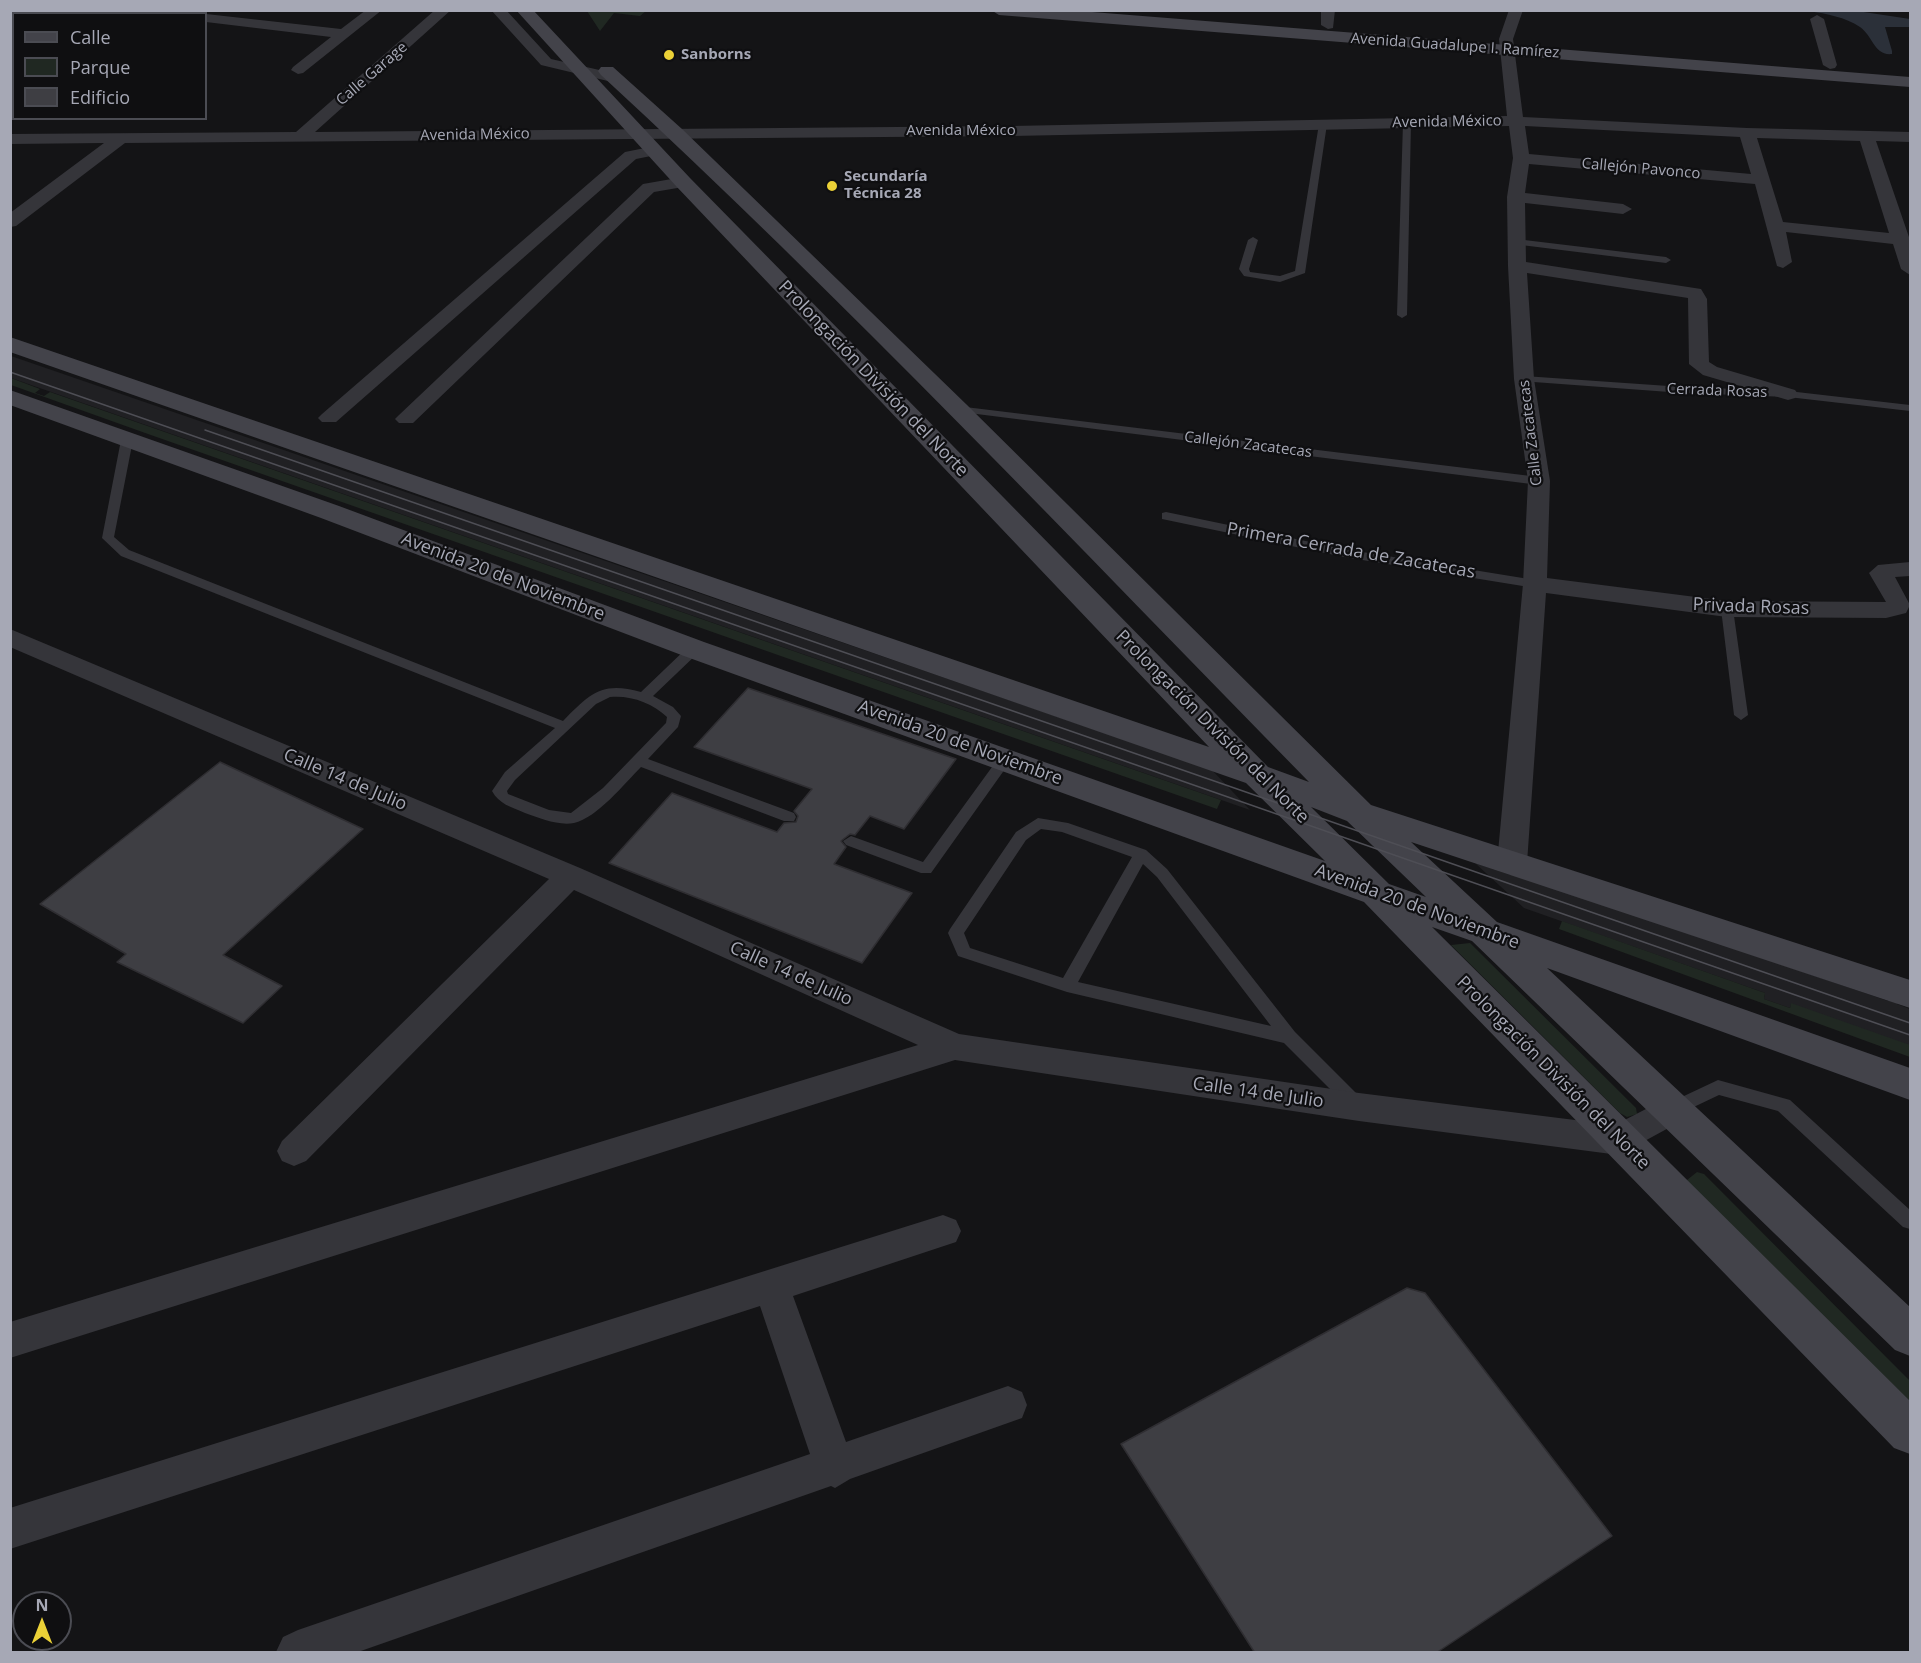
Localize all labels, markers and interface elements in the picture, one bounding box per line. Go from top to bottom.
legend [12,12,207,120]
text: Calle [70,25,111,49]
street label: Avenida Guadalupe I. Ramírez [1350,30,1560,62]
street label: Calle Garage [333,38,411,110]
place label: Sanborns [681,46,751,64]
marker: Sanborns [662,48,676,62]
text: Parque [70,55,130,79]
text: Edificio [70,85,130,109]
street label: Avenida México [1392,112,1502,132]
street label: Avenida México [906,122,1016,140]
street label: Avenida México [420,125,530,145]
street label: Callejón Pavonco [1581,155,1701,183]
place label: Secundaría Técnica 28 [844,168,928,203]
marker: Secundaría Técnica 28 [825,179,839,193]
street label: Prolongación División del Norte [773,276,973,482]
street label: Calle Zacatecas [1516,379,1546,487]
street label: Cerrada Rosas [1666,380,1768,402]
street label: Callejón Zacatecas [1183,428,1313,462]
street label: Primera Cerrada de Zacatecas [1225,518,1477,584]
street label: Avenida 20 de Noviembre [398,528,608,626]
street label: Privada Rosas [1692,594,1810,620]
street label: Prolongación División del Norte [1111,626,1313,828]
street label: Avenida 20 de Noviembre [855,696,1065,790]
street label: Calle 14 de Julio [280,744,410,816]
street label: Avenida 20 de Noviembre [1312,860,1522,954]
street label: Calle 14 de Julio [726,937,856,1011]
street label: Prolongación División del Norte [1452,972,1654,1174]
street label: Calle 14 de Julio [1191,1073,1325,1113]
north arrow [12,1591,72,1651]
text: N [35,1594,49,1616]

